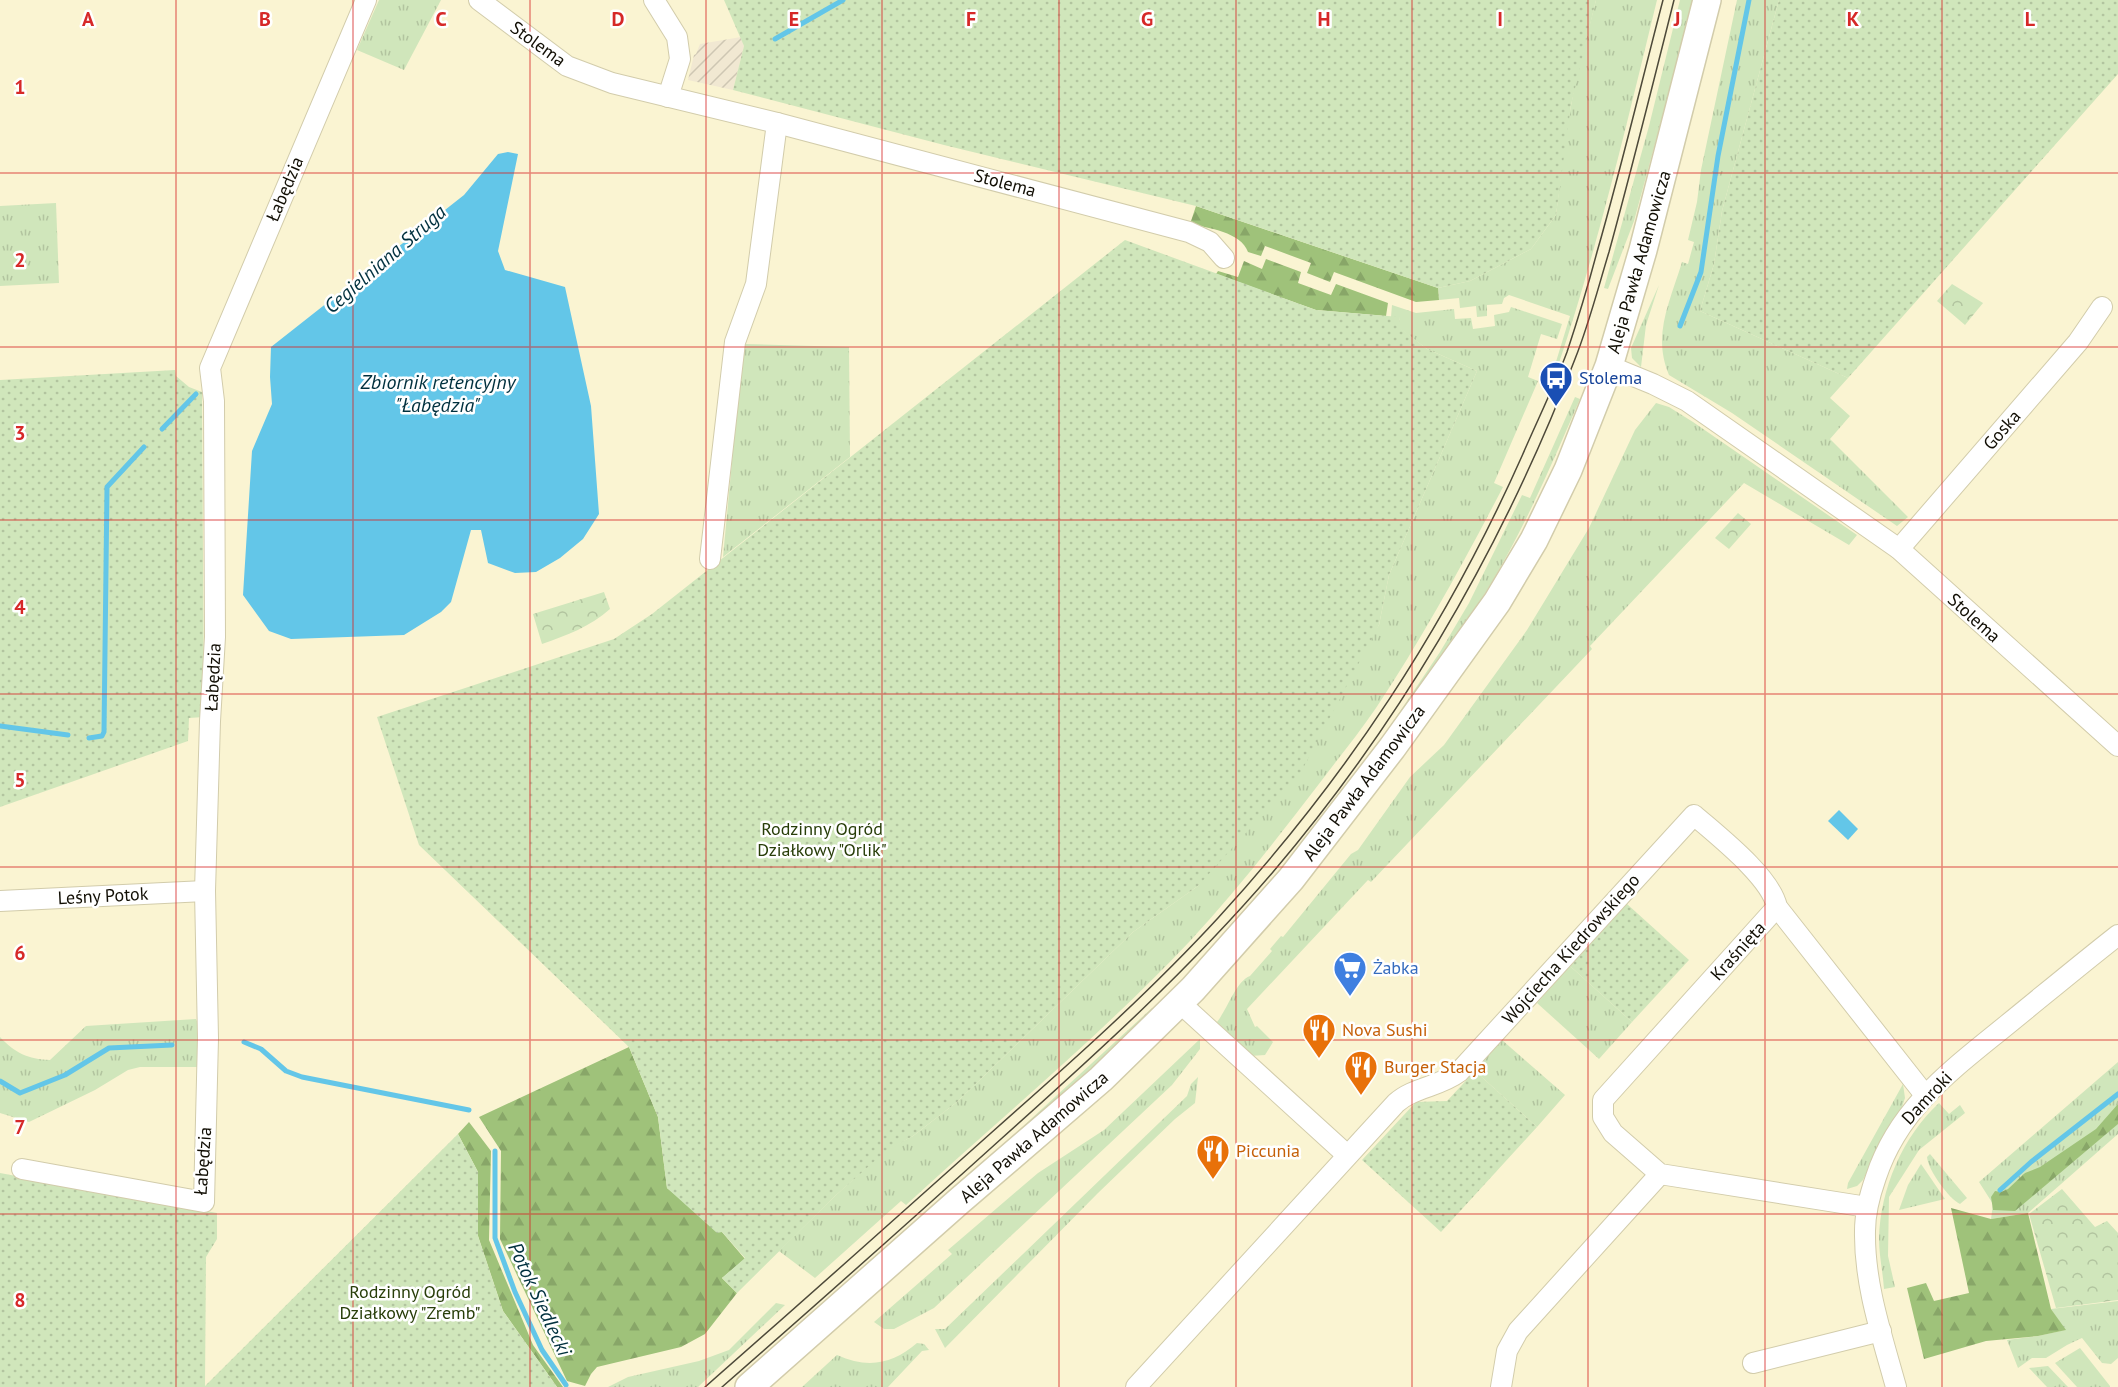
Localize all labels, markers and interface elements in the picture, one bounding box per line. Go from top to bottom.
text: A [82,6,95,32]
text: B [259,6,271,32]
text: C [435,6,447,32]
text: D [612,6,625,32]
text: E [789,6,799,32]
text: F [966,6,976,32]
text: G [1141,6,1153,32]
text: H [1317,6,1331,32]
text: I [1497,6,1503,32]
text: J [1673,6,1680,32]
text: K [1847,6,1860,32]
text: L [2025,6,2036,32]
street label: Stolema [506,16,571,71]
text: 1 [14,74,26,100]
street label: Łabędzia [261,153,308,225]
street label: Stolema [972,163,1039,202]
street label: Aleja Pawła Adamowicza [1601,168,1676,356]
water label: Cegielniana Struga [319,199,452,319]
text: 2 [14,247,26,273]
bus stop icon: Stolema [1538,360,1574,407]
place label: Stolema [1579,366,1642,389]
water label: Zbiornik retencyjny "Łabędzia" [359,369,517,418]
street label: Goska [1978,405,2025,454]
text: 3 [14,420,26,446]
street label: Stolema [1943,588,2005,647]
text: 4 [14,594,26,620]
street label: Łabędzia [199,642,226,712]
street label: Aleja Pawła Adamowicza [1297,700,1430,865]
text: 5 [14,767,26,793]
park label: Rodzinny Ogród Działkowy "Orlik" [757,817,887,861]
street label: Wojciecha Kiedrowskiego [1497,869,1644,1029]
street label: Leśny Potok [57,882,149,909]
street label: Kraśnięta [1705,916,1770,985]
text: 6 [14,940,26,966]
supermarket icon: Żabka [1332,950,1368,997]
place label: Żabka [1373,956,1419,979]
restaurant icon: Nova Sushi [1301,1012,1337,1059]
place label: Nova Sushi [1342,1018,1427,1041]
restaurant icon: Burger Stacja [1343,1049,1379,1096]
place label: Burger Stacja [1384,1055,1487,1078]
street label: Aleja Pawła Adamowicza [955,1066,1113,1207]
street label: Damroki [1896,1066,1957,1129]
text: 7 [14,1114,26,1140]
street label: Łabędzia [189,1126,216,1196]
restaurant icon: Piccunia [1195,1133,1231,1180]
place label: Piccunia [1236,1139,1300,1162]
water label: Potok Siedlecki [502,1238,578,1361]
park label: Rodzinny Ogród Działkowy "Zremb" [339,1280,481,1324]
text: 8 [14,1287,26,1313]

